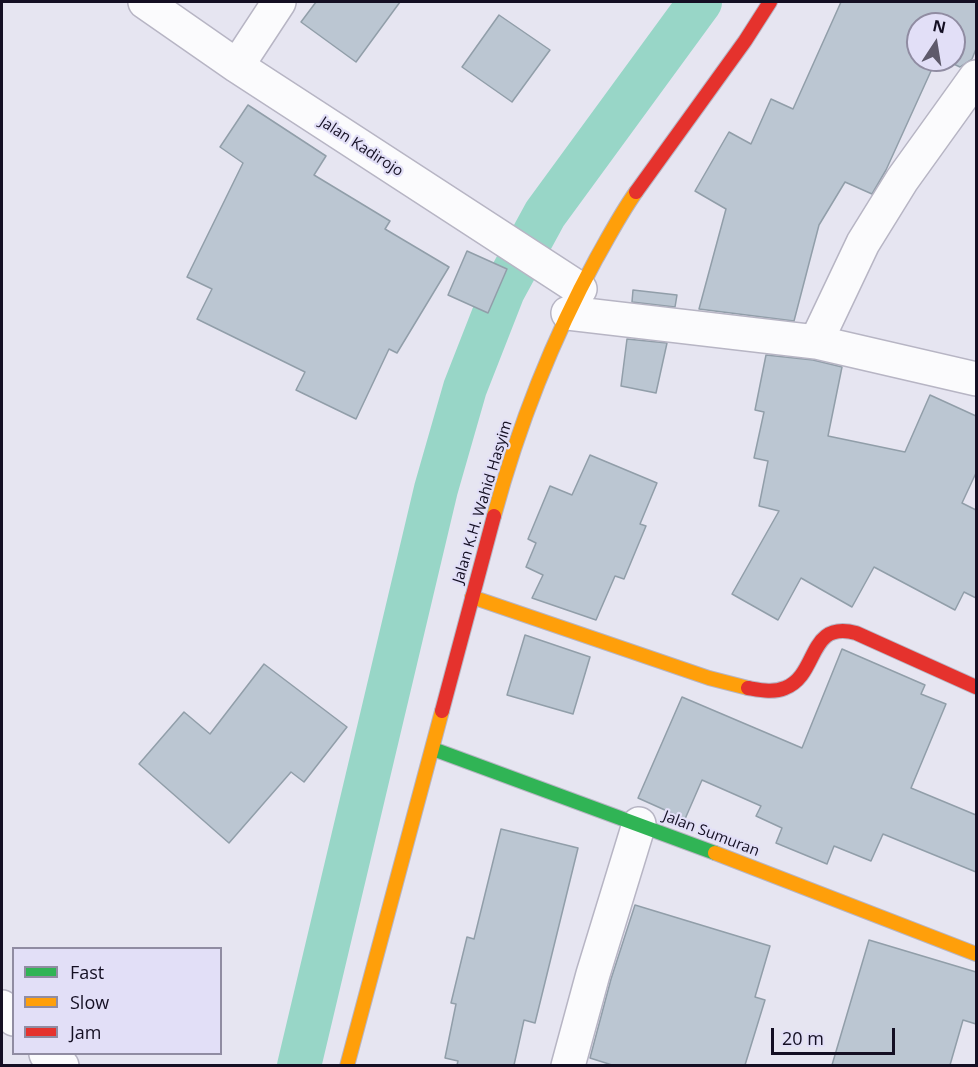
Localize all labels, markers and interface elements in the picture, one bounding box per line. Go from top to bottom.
north arrow [906,12,966,72]
text: N [931,14,948,38]
street label: Jalan Kadirojo [316,113,406,181]
street label: Jalan K.H. Wahid Hasyim [450,418,516,586]
street label: Jalan Sumuran [660,807,762,861]
legend [12,947,222,1055]
text: Fast [70,960,104,984]
text: Slow [70,990,109,1014]
scale bar [774,1016,898,1054]
text: Jam [70,1020,102,1044]
text: 20 m [782,1026,824,1050]

